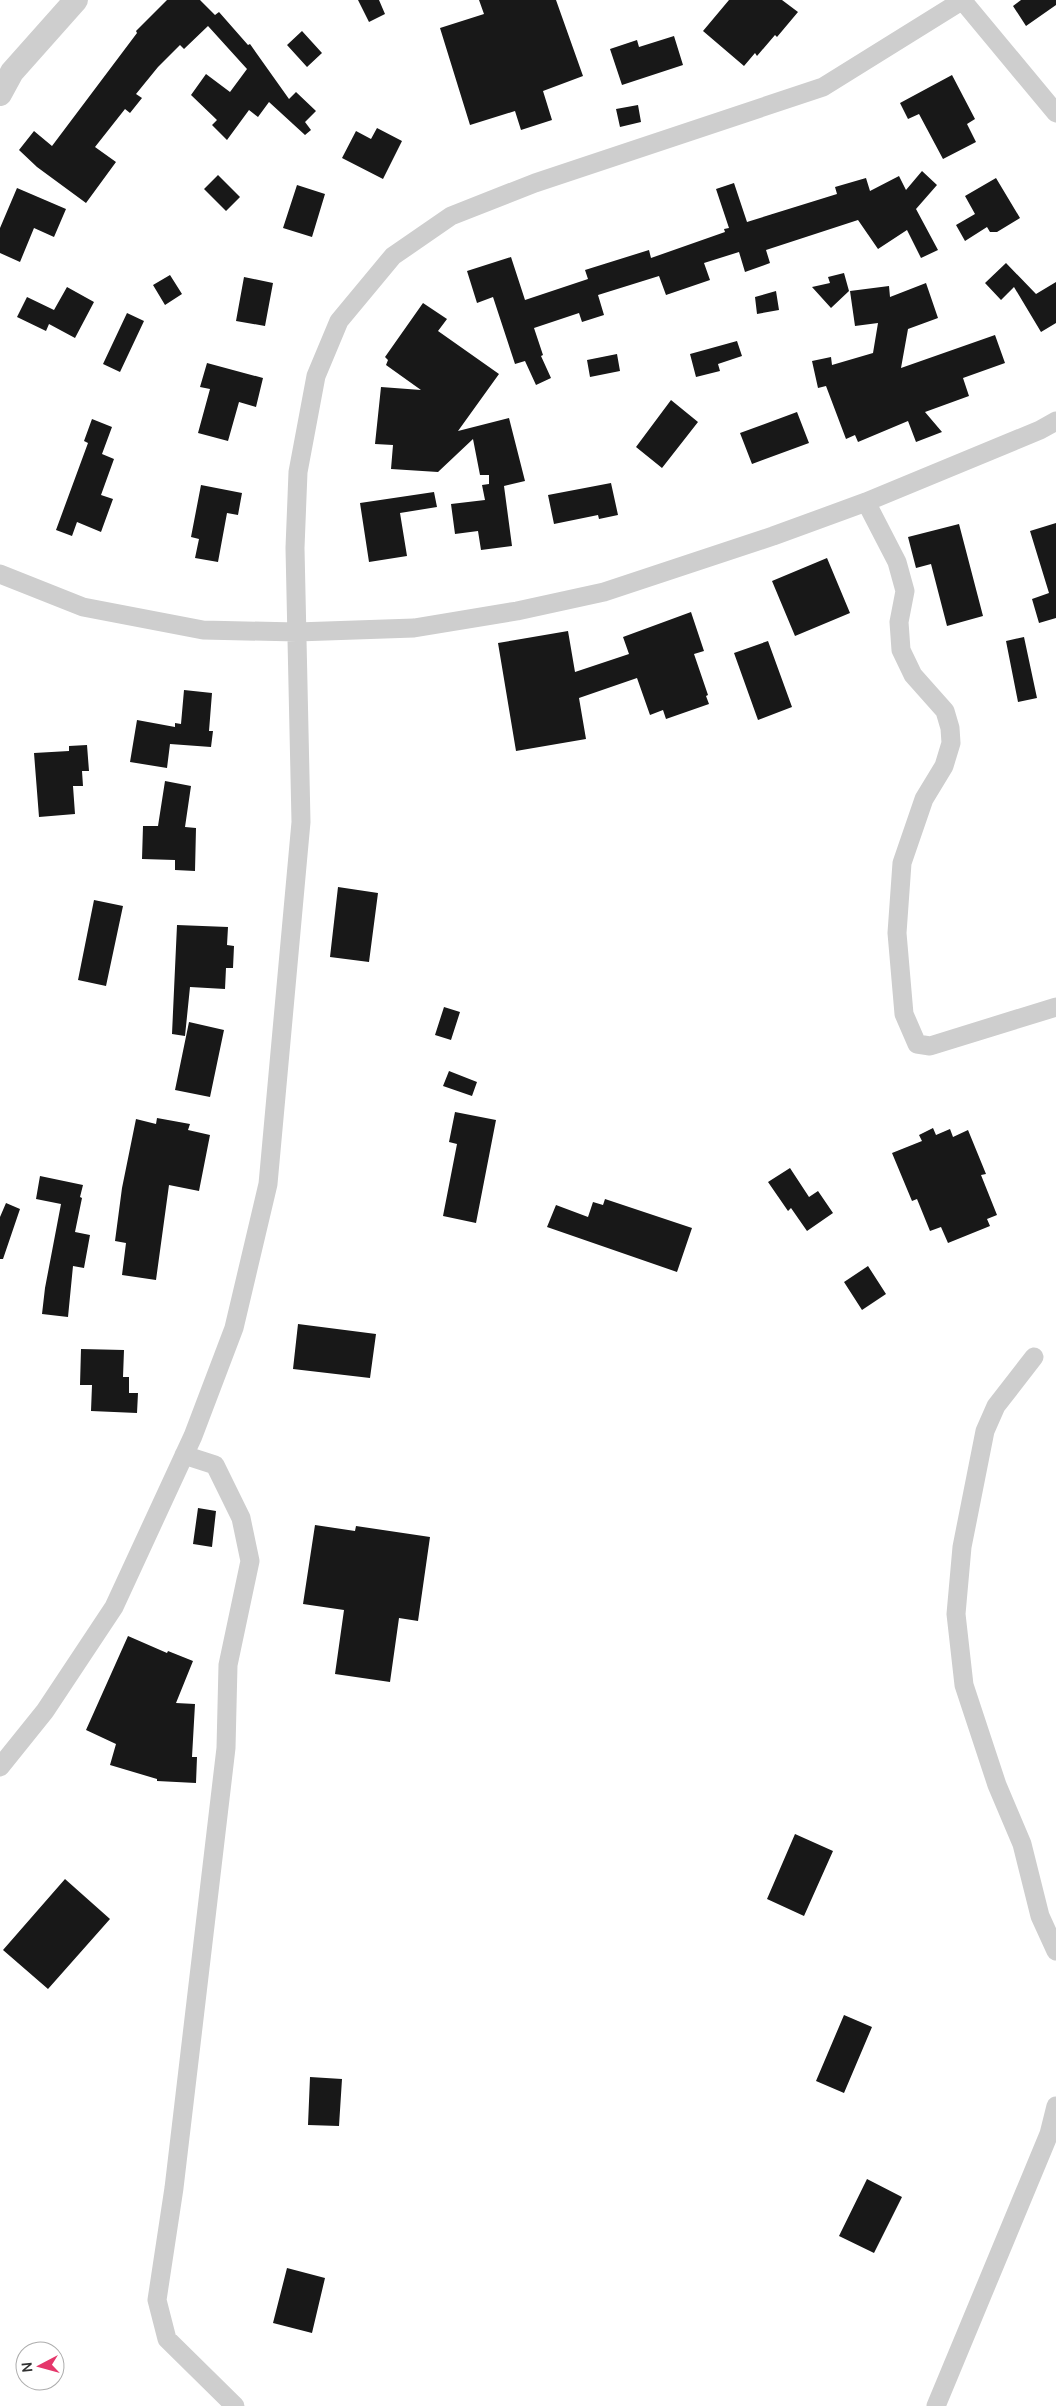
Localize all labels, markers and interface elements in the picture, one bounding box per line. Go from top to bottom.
north arrow [15,2341,65,2391]
text: N [17,2361,37,2373]

